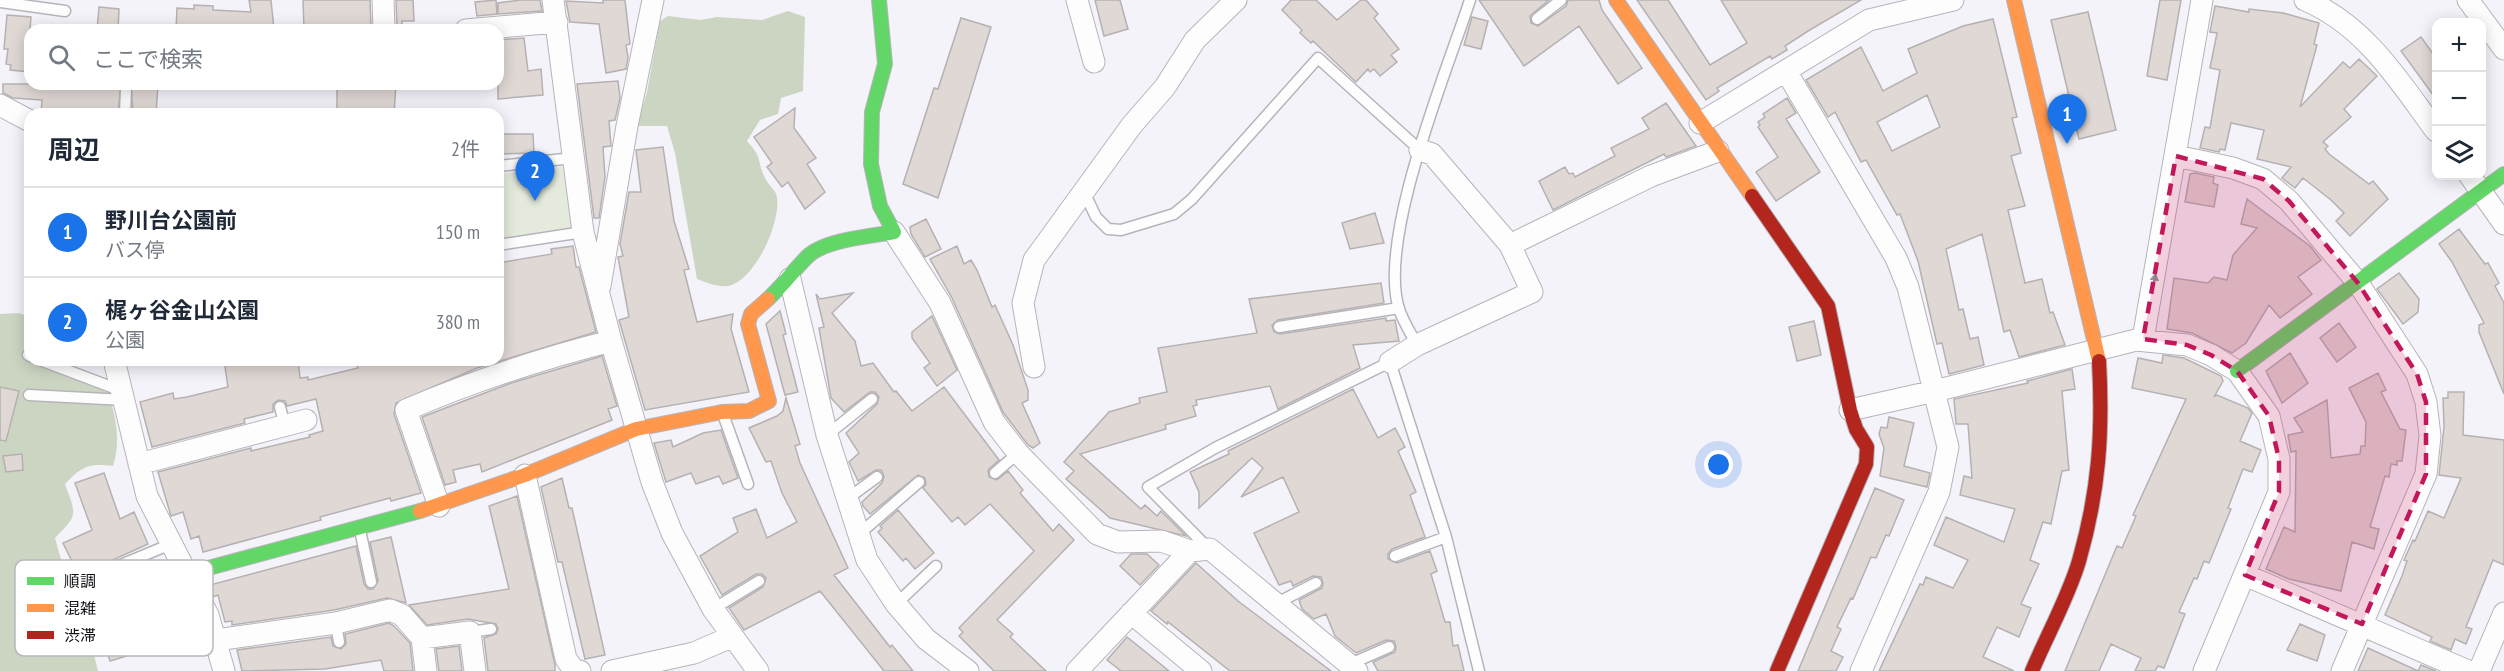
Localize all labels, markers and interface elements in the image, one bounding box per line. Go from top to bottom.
map controls [2432,18,2486,180]
button: + [2432,18,2486,72]
search box [24,24,504,90]
icon: search [45,41,78,74]
text: ここで検索 [93,45,203,73]
button: − [2432,72,2486,126]
pin: 1 [2048,94,2086,144]
button: layers [2432,126,2486,180]
text: 周辺 [48,133,100,166]
text: 2件 [451,136,480,162]
pin: 2 [516,152,554,201]
text: 野川台公園前 [105,206,237,234]
text: 1 [63,219,72,245]
text: 150 m [436,219,480,245]
text: バス停 [105,237,165,263]
one-way arrow [2150,272,2159,291]
text: 梶ヶ谷金山公園 [105,296,259,324]
text: 2 [63,309,72,335]
text: 380 m [436,309,480,335]
text: 公園 [105,327,145,353]
your location [1704,450,1733,479]
legend [15,560,213,656]
text: 順調 [64,571,96,591]
text: 混雑 [64,598,96,618]
text: 渋滞 [64,625,96,645]

